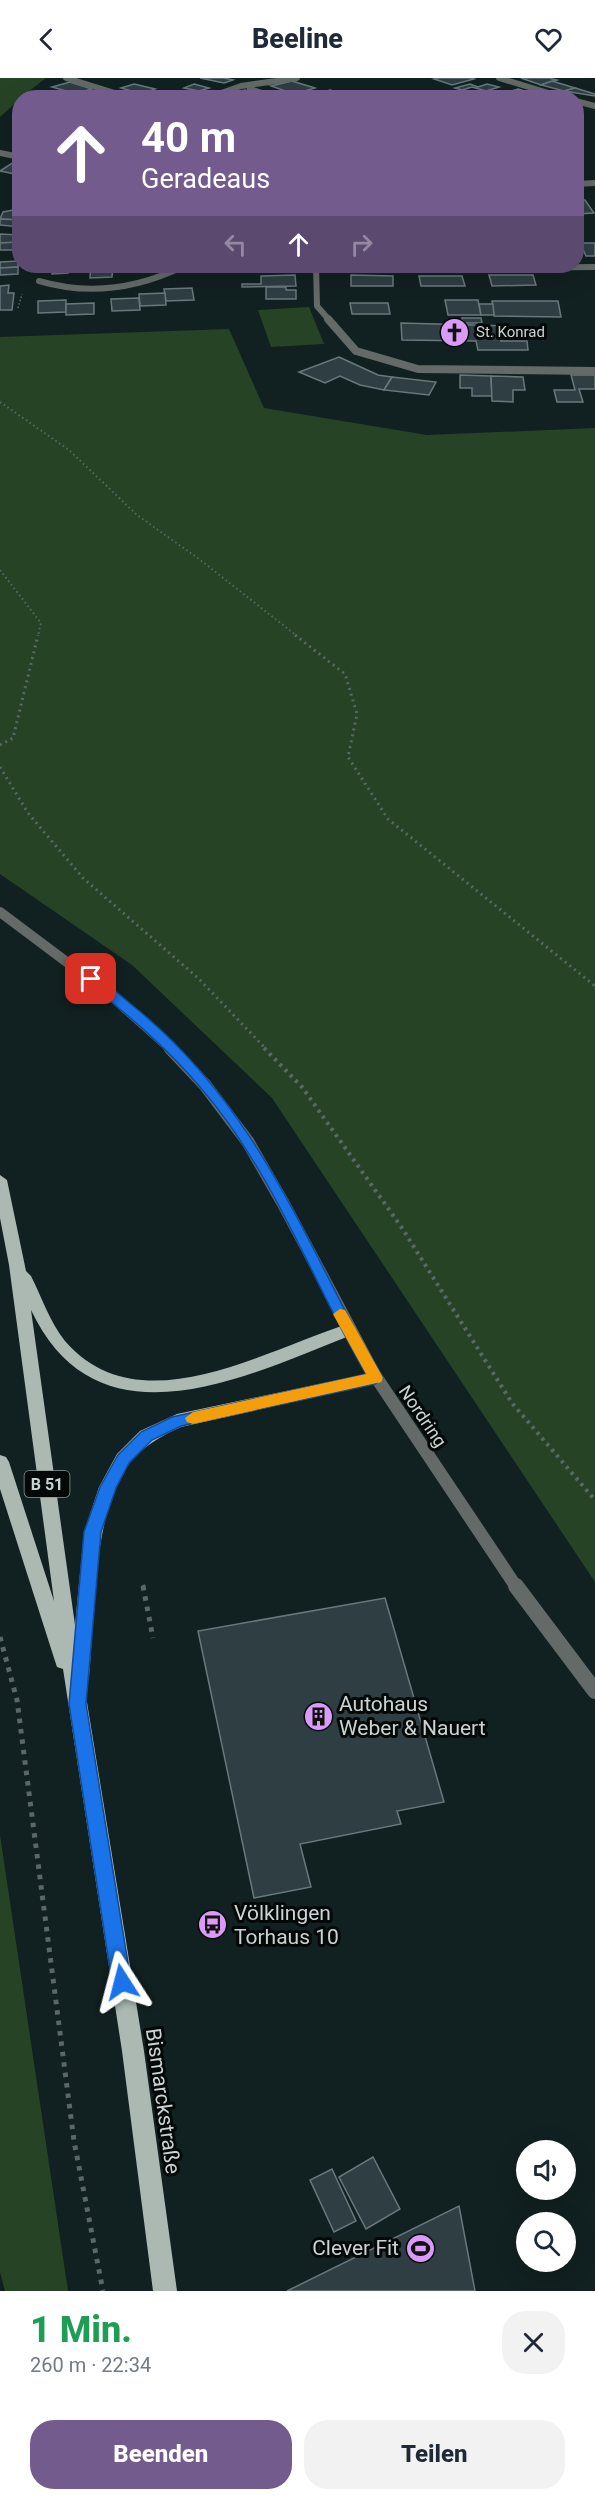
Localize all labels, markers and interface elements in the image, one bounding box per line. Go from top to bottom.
icon: back [30,23,63,56]
text: Beeline [252,23,343,55]
icon: heart [532,23,565,56]
text: 40 m [141,113,236,162]
icon: ahead [42,114,120,192]
text: Geradeaus [141,163,270,195]
icon: left [219,228,252,261]
icon: ahead [282,228,315,261]
icon: right [345,228,378,261]
church icon: St. Konrad [439,316,471,348]
place label: St. Konrad [476,323,545,341]
pin [65,953,116,1004]
icon: arrive [74,962,107,995]
street label: Nordring [395,1381,451,1451]
road number: B 51 [24,1471,70,1497]
place label: Autohaus Weber & Nauert [339,1692,486,1740]
building icon: Autohaus Weber & Nauert [302,1700,334,1732]
place label: Völklingen Torhaus 10 [234,1901,339,1949]
bus stop icon: Völklingen Torhaus 10 [197,1909,229,1941]
position arrow [90,1950,154,2014]
street label: Bismarckstraße [141,2027,185,2175]
map controls [516,2140,576,2272]
button: sound [516,2140,576,2200]
button: search [516,2212,576,2272]
sports icon: Clever Fit [404,2232,436,2264]
place label: Clever Fit [312,2236,399,2260]
text: 1 Min. [30,2309,132,2351]
button: close [502,2311,565,2374]
text: 260 m · 22:34 [30,2353,151,2377]
button: Beenden [30,2420,292,2489]
button: Teilen [304,2420,565,2489]

